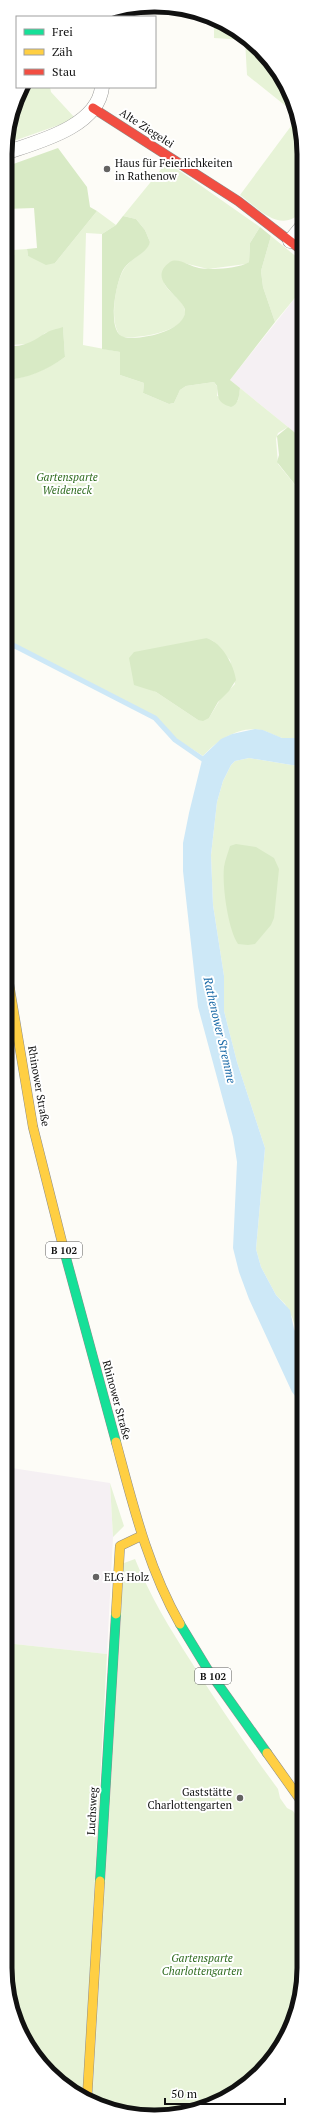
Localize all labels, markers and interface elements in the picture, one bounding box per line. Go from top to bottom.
legend [16,16,156,88]
text: Frei [52,24,73,39]
text: Zäh [52,44,72,59]
text: Stau [52,64,76,79]
street label: Alte Ziegelei [117,105,177,151]
place label: Haus für Feierlichkeiten in Rathenow [115,156,233,183]
marker: Haus für Feierlichkeiten in Rathenow [102,164,112,174]
park label: Gartensparte Weideneck [36,470,98,497]
water label: Rathenower Stremme [200,974,240,1085]
street label: Rhinower Straße [25,1044,53,1128]
road number: B 102 [46,1242,82,1258]
street label: Rhinower Straße [100,1359,134,1442]
place label: ELG Holz [104,1570,149,1584]
marker: ELG Holz [91,1572,101,1582]
road number: B 102 [195,1668,231,1684]
place label: Gaststätte Charlottengarten [147,1785,232,1812]
street label: Luchsweg [84,1787,100,1835]
marker: Gaststätte Charlottengarten [235,1793,245,1803]
park label: Gartensparte Charlottengarten [162,1951,242,1978]
scale bar [165,2080,285,2106]
text: 50 m [171,2086,198,2101]

